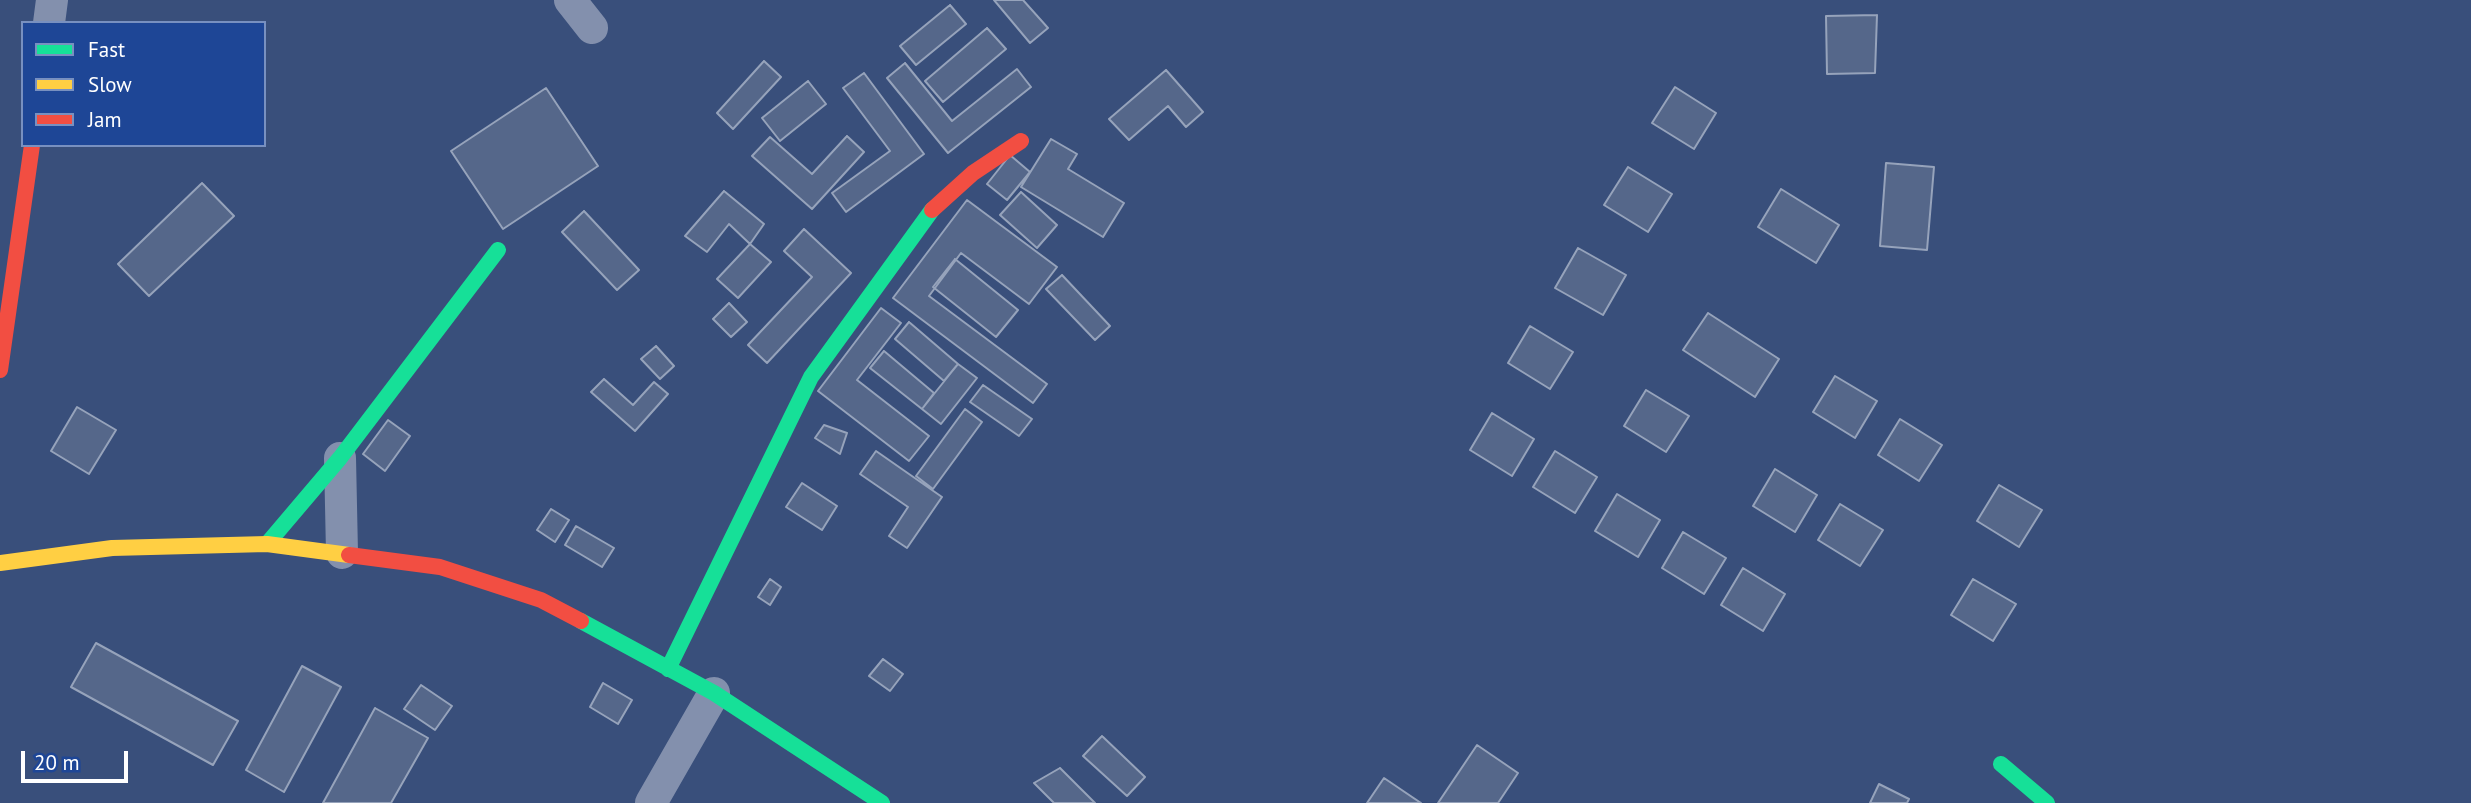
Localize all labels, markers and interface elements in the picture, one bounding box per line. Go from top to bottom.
legend [21,21,266,147]
text: Fast [88,36,125,63]
text: Slow [88,71,132,98]
text: Jam [88,106,122,133]
scale bar [24,736,131,780]
text: 20 m [34,749,80,776]

